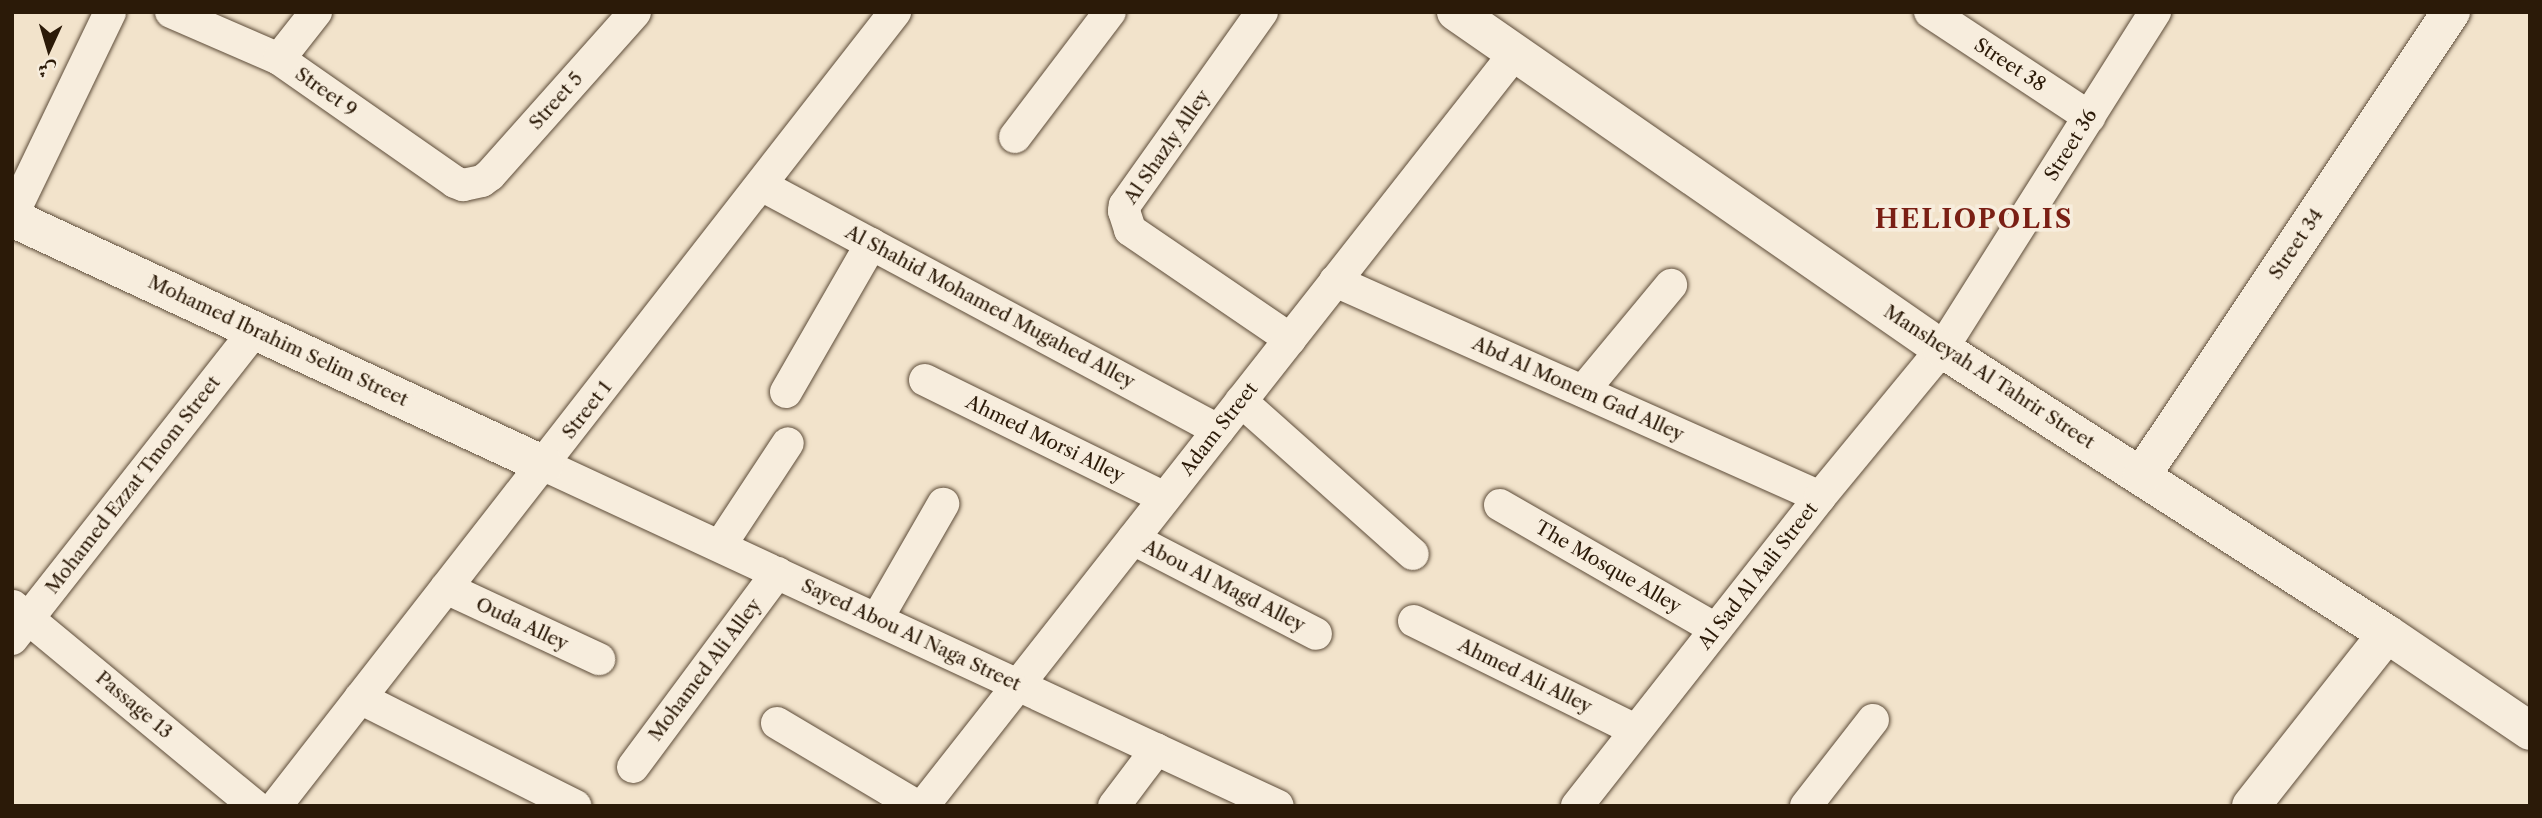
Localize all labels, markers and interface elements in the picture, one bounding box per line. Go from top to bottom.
north arrow [14,14,84,84]
street label: Street 38 [1970,33,2050,97]
text: ش [37,58,58,83]
street label: Street 9 [291,63,361,121]
street label: Street 5 [524,68,588,134]
street label: Al Shazly Alley [1119,85,1215,209]
street label: Street 36 [2040,105,2102,185]
district label: HELIOPOLIS [1876,204,2072,236]
street label: Street 34 [2264,204,2328,284]
street label: Al Shahid Mohamed Mugahed Alley [841,221,1139,393]
street label: Mohamed Ibrahim Selim Street [144,271,412,411]
street label: Mansheyah Al Tahrir Street [1879,300,2099,454]
street label: Abd Al Monem Gad Alley [1468,332,1688,446]
street label: Mohamed Ezzat Tmom Street [41,371,225,599]
street label: Street 1 [557,377,617,443]
street label: Adam Street [1176,378,1262,480]
street label: Ahmed Morsi Alley [962,390,1128,488]
street label: Al Sad Al Aali Street [1693,497,1823,655]
street label: The Mosque Alley [1531,516,1685,618]
street label: Abou Al Magd Alley [1138,535,1310,637]
street label: Sayed Abou Al Naga Street [797,574,1025,696]
street label: Ouda Alley [472,592,572,656]
street label: Mohamed Ali Alley [644,594,766,746]
street label: Ahmed Ali Alley [1454,633,1596,719]
street label: Passage 13 [91,666,177,744]

